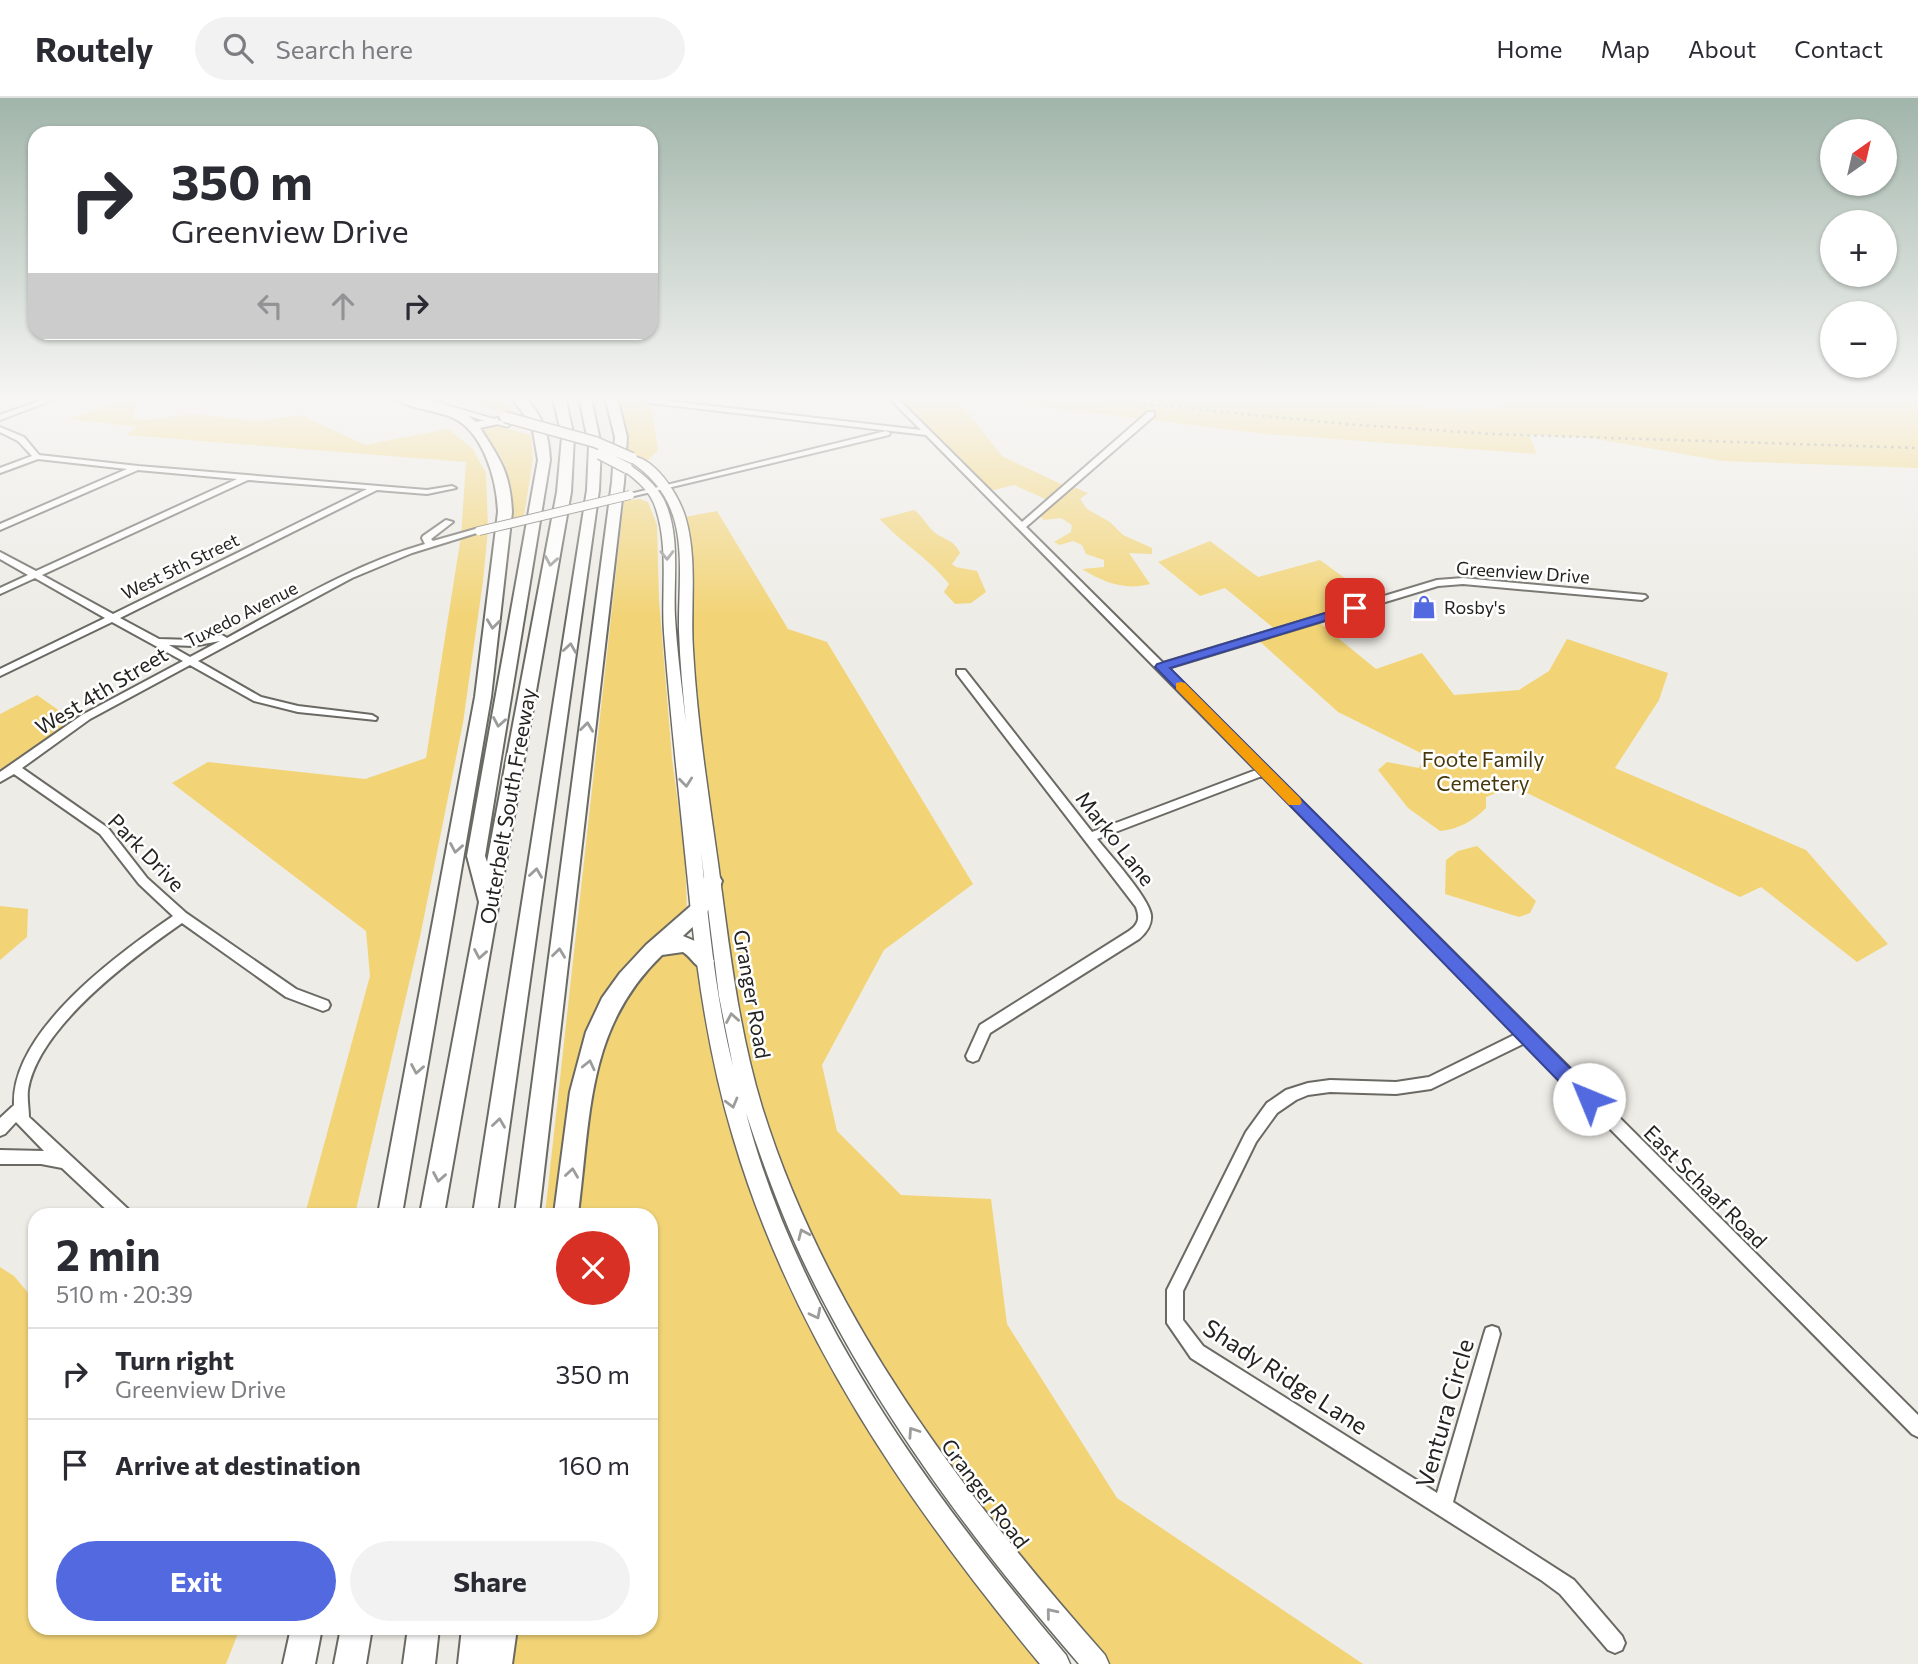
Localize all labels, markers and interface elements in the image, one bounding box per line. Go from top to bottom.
search box [195,17,685,80]
text: Routely [35,28,153,69]
icon: search [219,29,257,67]
text: Search here [275,33,413,64]
text: Home [1497,34,1563,63]
text: Map [1601,34,1650,63]
text: About [1688,34,1756,63]
text: Contact [1794,34,1883,63]
north arrow [1820,119,1897,196]
map controls [1820,119,1897,378]
text: 350 m [171,150,313,210]
icon: right [56,154,147,245]
text: Greenview Drive [171,210,409,250]
button: + [1820,210,1897,287]
icon: left [251,287,289,325]
icon: ahead [324,287,362,325]
icon: right [397,287,435,325]
button: − [1820,301,1897,378]
street label: West 5th Street [118,528,242,604]
one-way arrow [659,551,675,561]
one-way arrow [545,555,560,567]
street label: Greenview Drive [1456,556,1590,588]
street label: Tuxedo Avenue [181,576,301,652]
pin [1325,578,1385,638]
icon: arrive [1336,589,1374,627]
shop icon: Rosby's [1410,593,1438,621]
place label: Rosby's [1444,596,1506,618]
one-way arrow [486,618,501,630]
street label: West 4th Street [30,641,172,739]
one-way arrow [562,643,577,654]
street label: Outerbelt South Freeway [474,686,540,926]
one-way arrow [492,716,507,728]
one-way arrow [579,722,594,733]
park label: Foote Family Cemetery [1422,746,1544,795]
one-way arrow [678,777,693,788]
street label: Marko Lane [1071,786,1161,890]
street label: Park Drive [104,808,190,896]
one-way arrow [450,842,465,854]
one-way arrow [528,868,543,879]
street label: Granger Road [729,928,777,1060]
one-way arrow [552,947,567,959]
one-way arrow [473,948,488,960]
one-way arrow [725,1012,740,1024]
one-way arrow [580,1059,595,1071]
position arrow [1552,1062,1626,1136]
one-way arrow [411,1063,426,1075]
one-way arrow [724,1097,738,1109]
one-way arrow [491,1117,506,1129]
street label: East Schaaf Road [1639,1119,1773,1253]
one-way arrow [564,1167,579,1179]
one-way arrow [432,1171,447,1183]
text: 2 min [56,1228,161,1280]
one-way arrow [797,1228,811,1241]
button: close [556,1231,630,1305]
text: 510 m · 20:39 [56,1280,193,1308]
one-way arrow [808,1307,822,1319]
street label: Shady Ridge Lane [1198,1312,1374,1440]
street label: Ventura Circle [1409,1335,1479,1491]
text: Turn right [115,1344,234,1375]
icon: right [56,1355,94,1393]
text: 350 m [556,1358,630,1389]
text: Greenview Drive [115,1375,286,1403]
one-way arrow [909,1427,921,1440]
street label: Granger Road [937,1433,1035,1553]
icon: arrive [56,1446,94,1484]
text: Arrive at destination [115,1449,361,1480]
text: 160 m [558,1449,630,1480]
button: Exit [56,1541,336,1621]
button: Share [350,1541,630,1621]
one-way arrow [1047,1609,1059,1622]

